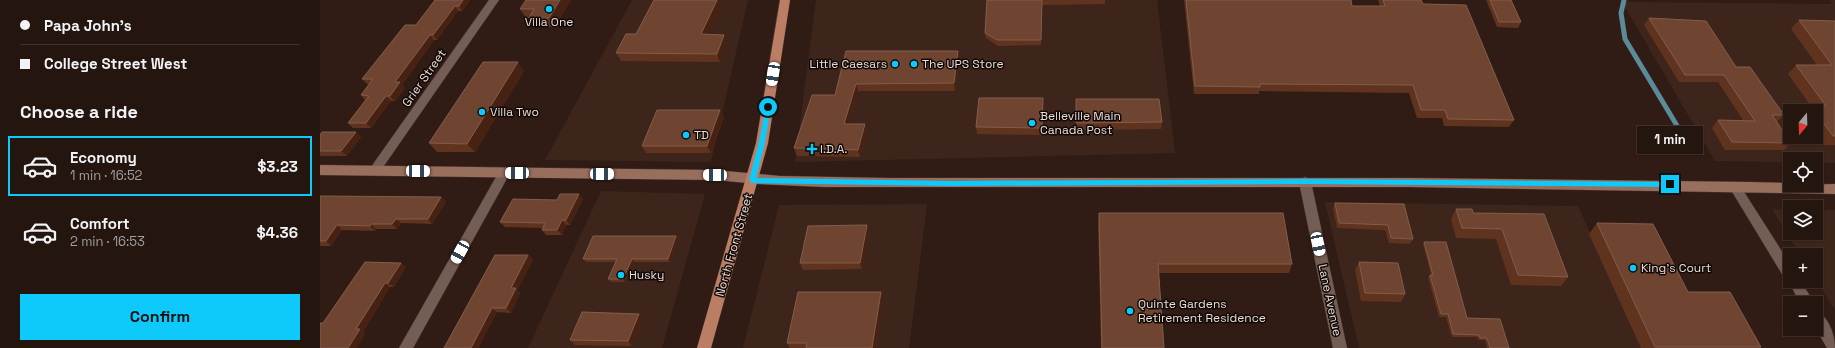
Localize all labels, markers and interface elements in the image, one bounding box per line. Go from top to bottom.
marker: Villa One [544,4,554,14]
place label: Villa One [525,14,573,30]
text: Papa John's [44,16,132,35]
street label: Grier Street [398,46,450,110]
text: College Street West [44,54,187,73]
place label: Little Caesars [810,56,887,72]
place label: The UPS Store [922,56,1004,72]
marker: Little Caesars [890,59,900,69]
marker: The UPS Store [909,59,919,69]
car [765,61,781,87]
route start [759,98,777,116]
text: Choose a ride [20,100,138,123]
place label: Villa Two [490,104,539,120]
north arrow [1783,104,1823,144]
map controls [1783,104,1823,336]
marker: Villa Two [477,107,487,117]
place label: Belleville Main Canada Post [1040,108,1121,138]
marker: Belleville Main Canada Post [1027,118,1037,128]
callout: 1 min [1637,126,1703,154]
place label: TD [694,127,709,143]
marker: TD [681,130,691,140]
text: 1 min [1654,131,1686,148]
place label: I.D.A. [820,141,847,157]
marker: I.D.A. [807,144,817,154]
icon: car [22,148,58,184]
text: Economy [70,148,137,167]
button: locate [1783,152,1823,192]
text: $3.23 [257,157,298,176]
car [406,165,430,177]
text: 1 min · 16:52 [70,167,142,184]
car [505,167,529,179]
car [590,168,614,180]
car [703,169,727,181]
route end [1661,175,1679,193]
street label: North Front Street [712,192,756,298]
button: layers [1783,200,1823,240]
icon: car [22,214,58,250]
text: Comfort [70,214,130,233]
text: $4.36 [257,223,298,242]
car [1310,231,1326,257]
text: 2 min · 16:53 [70,233,145,250]
car [449,239,471,265]
button: + [1783,248,1823,288]
place label: King's Court [1641,260,1711,276]
street label: Lane Avenue [1315,263,1345,337]
marker: King's Court [1628,263,1638,273]
place label: Husky [629,267,664,283]
marker: Husky [616,270,626,280]
button: Confirm [20,294,300,340]
place label: Quinte Gardens Retirement Residence [1138,296,1266,326]
button: − [1783,296,1823,336]
marker: Quinte Gardens Retirement Residence [1125,306,1135,316]

